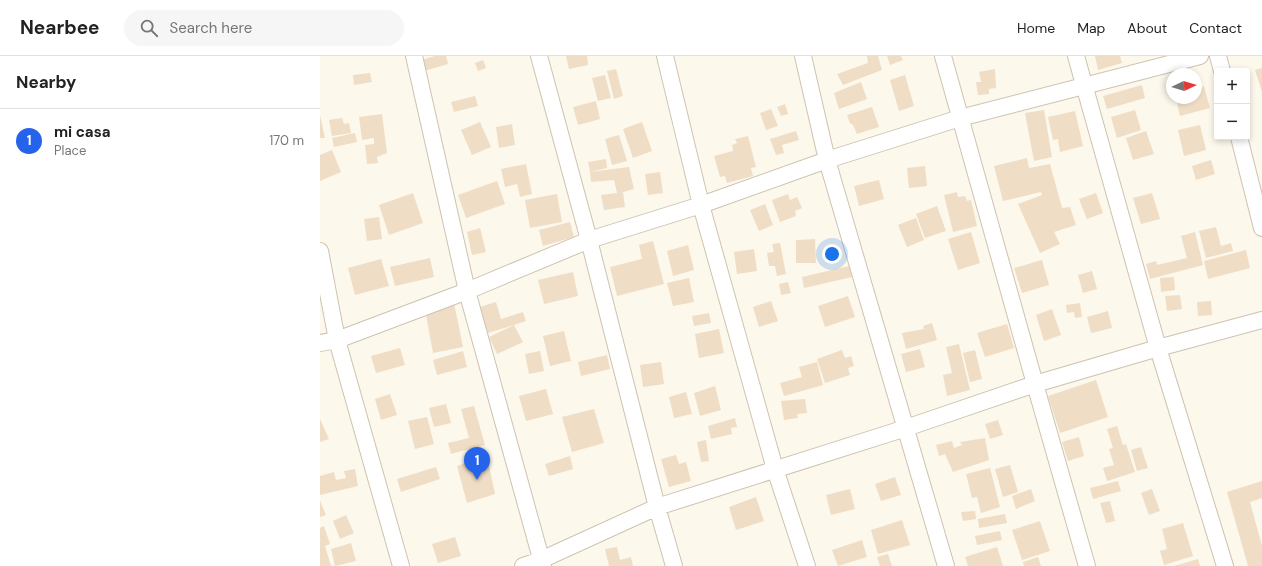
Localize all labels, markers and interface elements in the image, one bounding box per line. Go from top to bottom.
search box [124,10,404,46]
text: Nearbee [20,15,100,40]
icon: search [138,17,160,39]
text: Search here [170,18,252,38]
text: Home [1017,19,1055,37]
text: Map [1077,19,1105,37]
text: About [1127,19,1167,37]
text: Contact [1189,19,1242,37]
north arrow [1166,68,1202,104]
map controls [1214,68,1250,140]
button: + [1214,68,1250,104]
text: Nearby [16,71,76,93]
button: − [1214,104,1250,140]
text: mi casa [54,122,110,142]
text: 1 [27,132,31,149]
text: 170 m [269,132,304,149]
text: Place [54,142,86,159]
your location [822,244,842,264]
pin: 1 [464,447,490,480]

